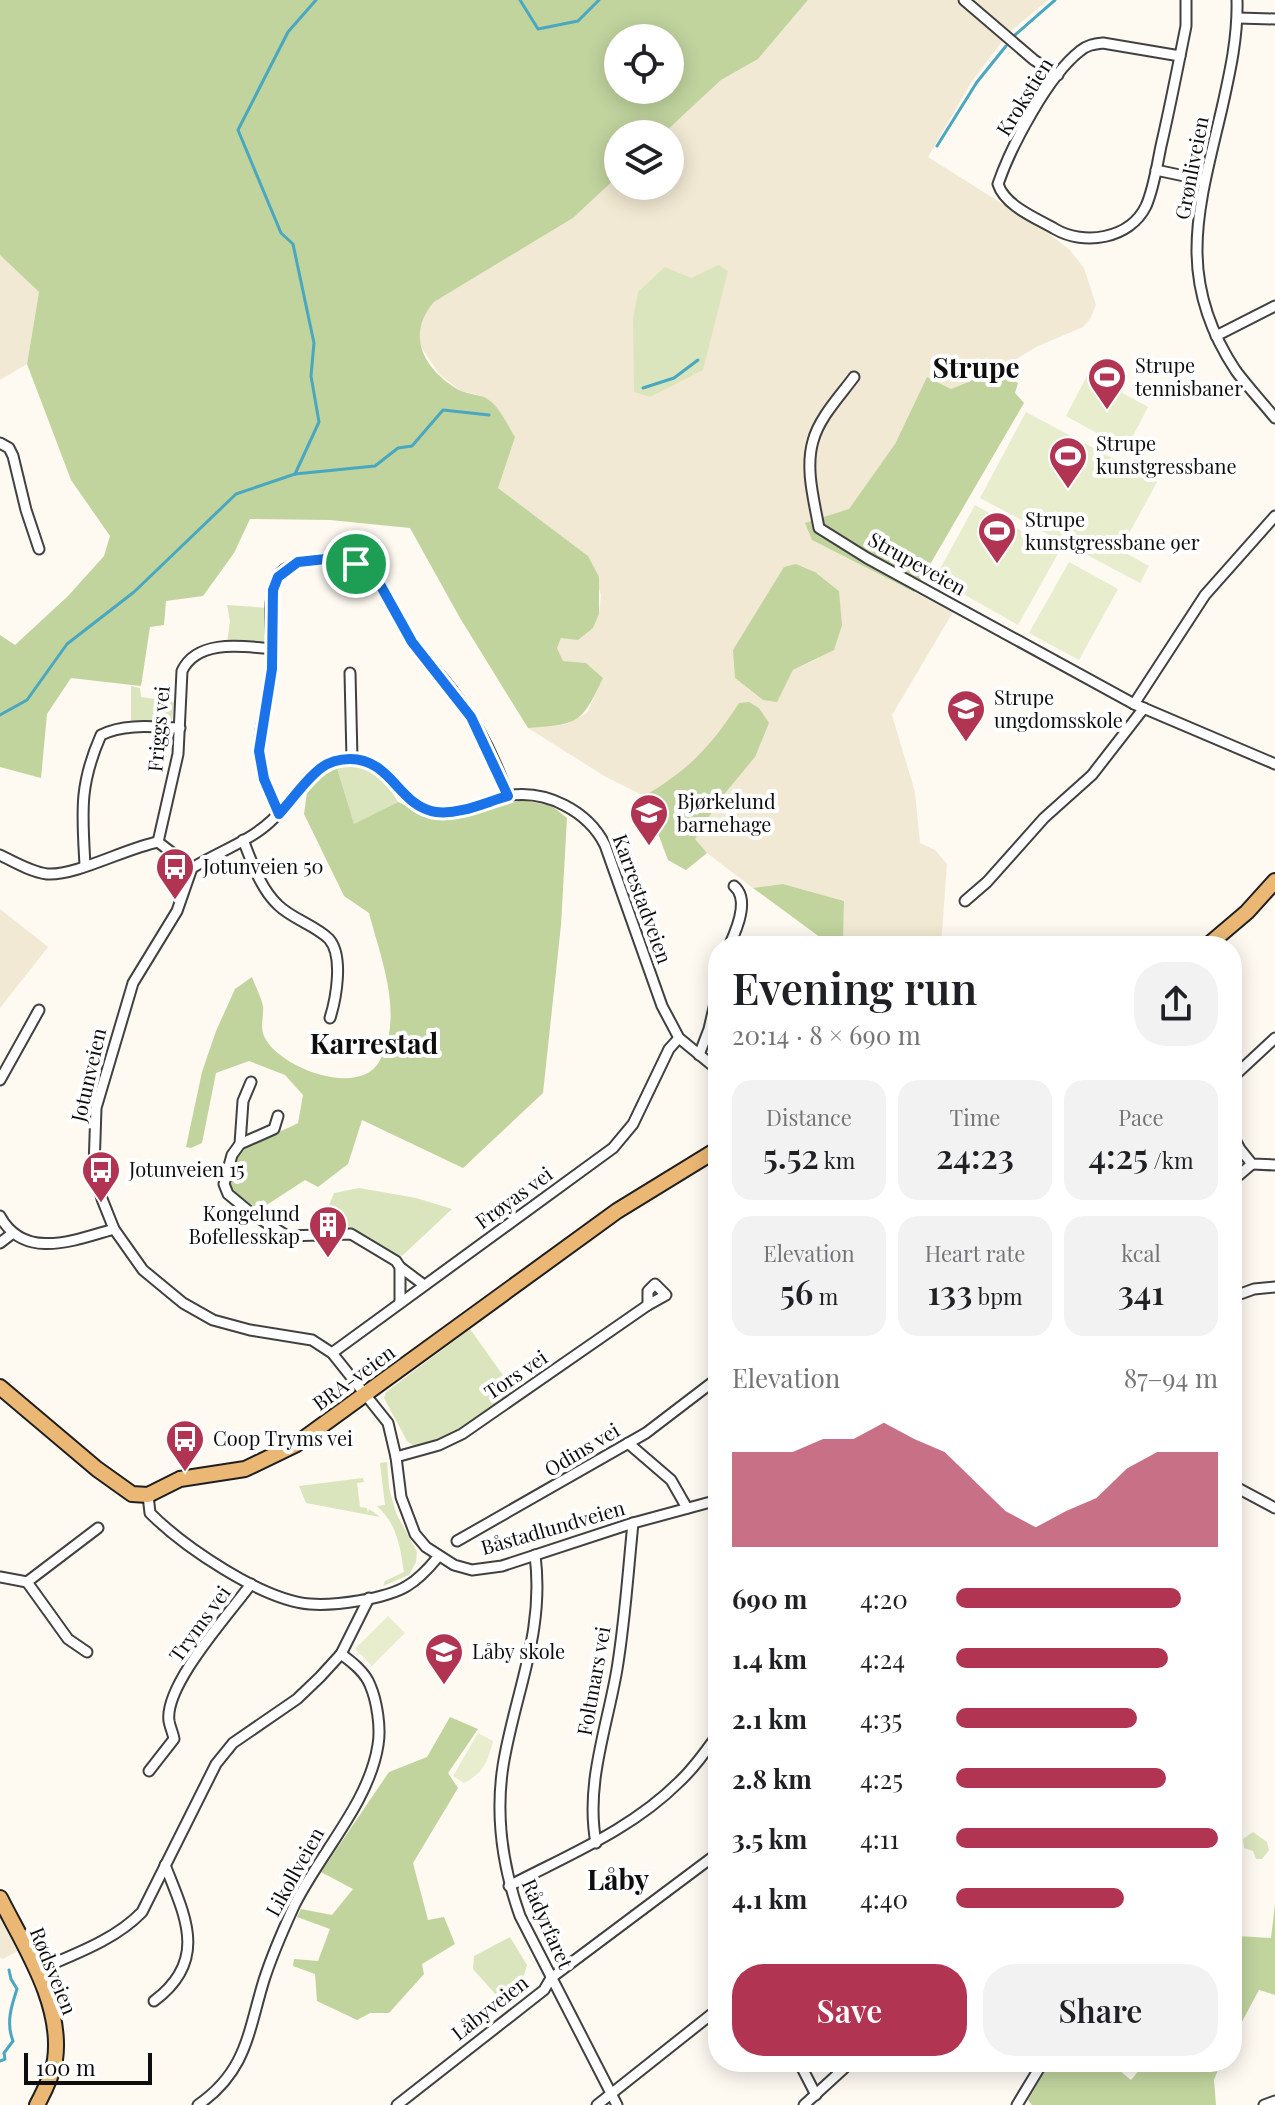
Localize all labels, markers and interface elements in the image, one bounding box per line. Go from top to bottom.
map controls [604,24,684,200]
button: locate [604,24,684,104]
street label: Krokstien [989,52,1058,140]
street label: Grønliveien [1167,114,1214,222]
button: layers [604,120,684,200]
district label: Strupe [932,348,1020,385]
place label: Strupe tennisbaner [1135,351,1243,401]
sports icon: Strupe tennisbaner [1086,356,1128,411]
place label: Strupe kunstgressbane [1096,429,1237,479]
sports icon: Strupe kunstgressbane [1047,435,1089,490]
place label: Strupe kunstgressbane 9er [1025,505,1200,555]
sports icon: Strupe kunstgressbane 9er [976,510,1018,565]
street label: Strupeveien [864,525,971,601]
pin [322,530,390,598]
icon: arrive [334,542,378,586]
place label: Strupe ungdomsskole [994,683,1123,733]
street label: Friggs vei [140,685,175,773]
school or university icon: Strupe ungdomsskole [945,688,987,743]
place label: Bjørkelund barnehage [677,787,776,837]
school or university icon: Bjørkelund barnehage [628,792,670,847]
street label: Karrestadveien [607,830,679,967]
bus stop icon: Jotunveien 50 [154,846,196,901]
place label: Jotunveien 50 [202,852,324,879]
text: Evening run [732,957,977,1016]
button: share [1134,962,1218,1046]
text: 20:14 · 8 × 690 m [732,1017,921,1052]
district label: Karrestad [310,1024,438,1061]
street label: Jotunveien [63,1025,111,1125]
text: Distance [766,1102,852,1132]
text: Time [950,1102,1000,1132]
text: Pace [1118,1102,1164,1132]
text: 5.52 [763,1132,819,1178]
text: 24:23 [936,1132,1014,1178]
text: 4:25 [1089,1132,1148,1178]
text: km [819,1145,855,1175]
text: /km [1148,1145,1193,1175]
bus stop icon: Jotunveien 15 [80,1149,122,1204]
place label: Jotunveien 15 [128,1155,245,1182]
street label: Frøyas vei [469,1159,557,1234]
place label: Kongelund Bofellesskap [189,1199,300,1249]
building icon: Kongelund Bofellesskap [307,1204,349,1259]
text: Elevation [763,1238,855,1268]
text: Heart rate [925,1238,1025,1268]
text: kcal [1121,1238,1161,1268]
text: 56 [780,1268,813,1314]
text: 133 [927,1268,972,1314]
text: 341 [1118,1268,1164,1314]
text: m [813,1281,838,1311]
text: bpm [972,1281,1023,1311]
street label: BRA-veien [307,1338,400,1416]
street label: Tors vei [478,1343,552,1405]
text: Elevation [732,1360,840,1395]
text: 87–94 m [1124,1360,1218,1395]
street label: Odins vei [539,1416,624,1482]
bus stop icon: Coop Tryms vei [164,1418,206,1473]
place label: Coop Tryms vei [213,1424,353,1451]
street label: Båstadlundveien [477,1493,628,1560]
street label: Tryms vei [162,1579,236,1667]
text: 690 m [732,1581,807,1616]
text: 4:20 [860,1581,908,1616]
street label: Foltmars vei [570,1624,615,1737]
school or university icon: Låby skole [423,1631,465,1686]
place label: Låby skole [472,1637,565,1664]
text: 1.4 km [732,1641,807,1676]
text: 4:24 [860,1641,905,1676]
text: 2.1 km [732,1701,807,1736]
text: 4:35 [860,1701,902,1736]
text: 2.8 km [732,1761,812,1796]
text: 4:25 [860,1761,903,1796]
text: 3.5 km [732,1821,807,1856]
text: 4:11 [860,1821,899,1856]
street label: Likollveien [258,1822,329,1921]
district label: Låby [587,1860,650,1897]
street label: Rådyrfaret [517,1874,581,1973]
text: 4.1 km [732,1881,807,1916]
text: 4:40 [860,1881,908,1916]
street label: Rødsveien [25,1923,84,2018]
button: Save [732,1964,967,2056]
button: Share [983,1964,1218,2056]
street label: Låbyveien [445,1968,533,2045]
scale bar [24,2049,152,2085]
text: 100 m [36,2052,96,2082]

